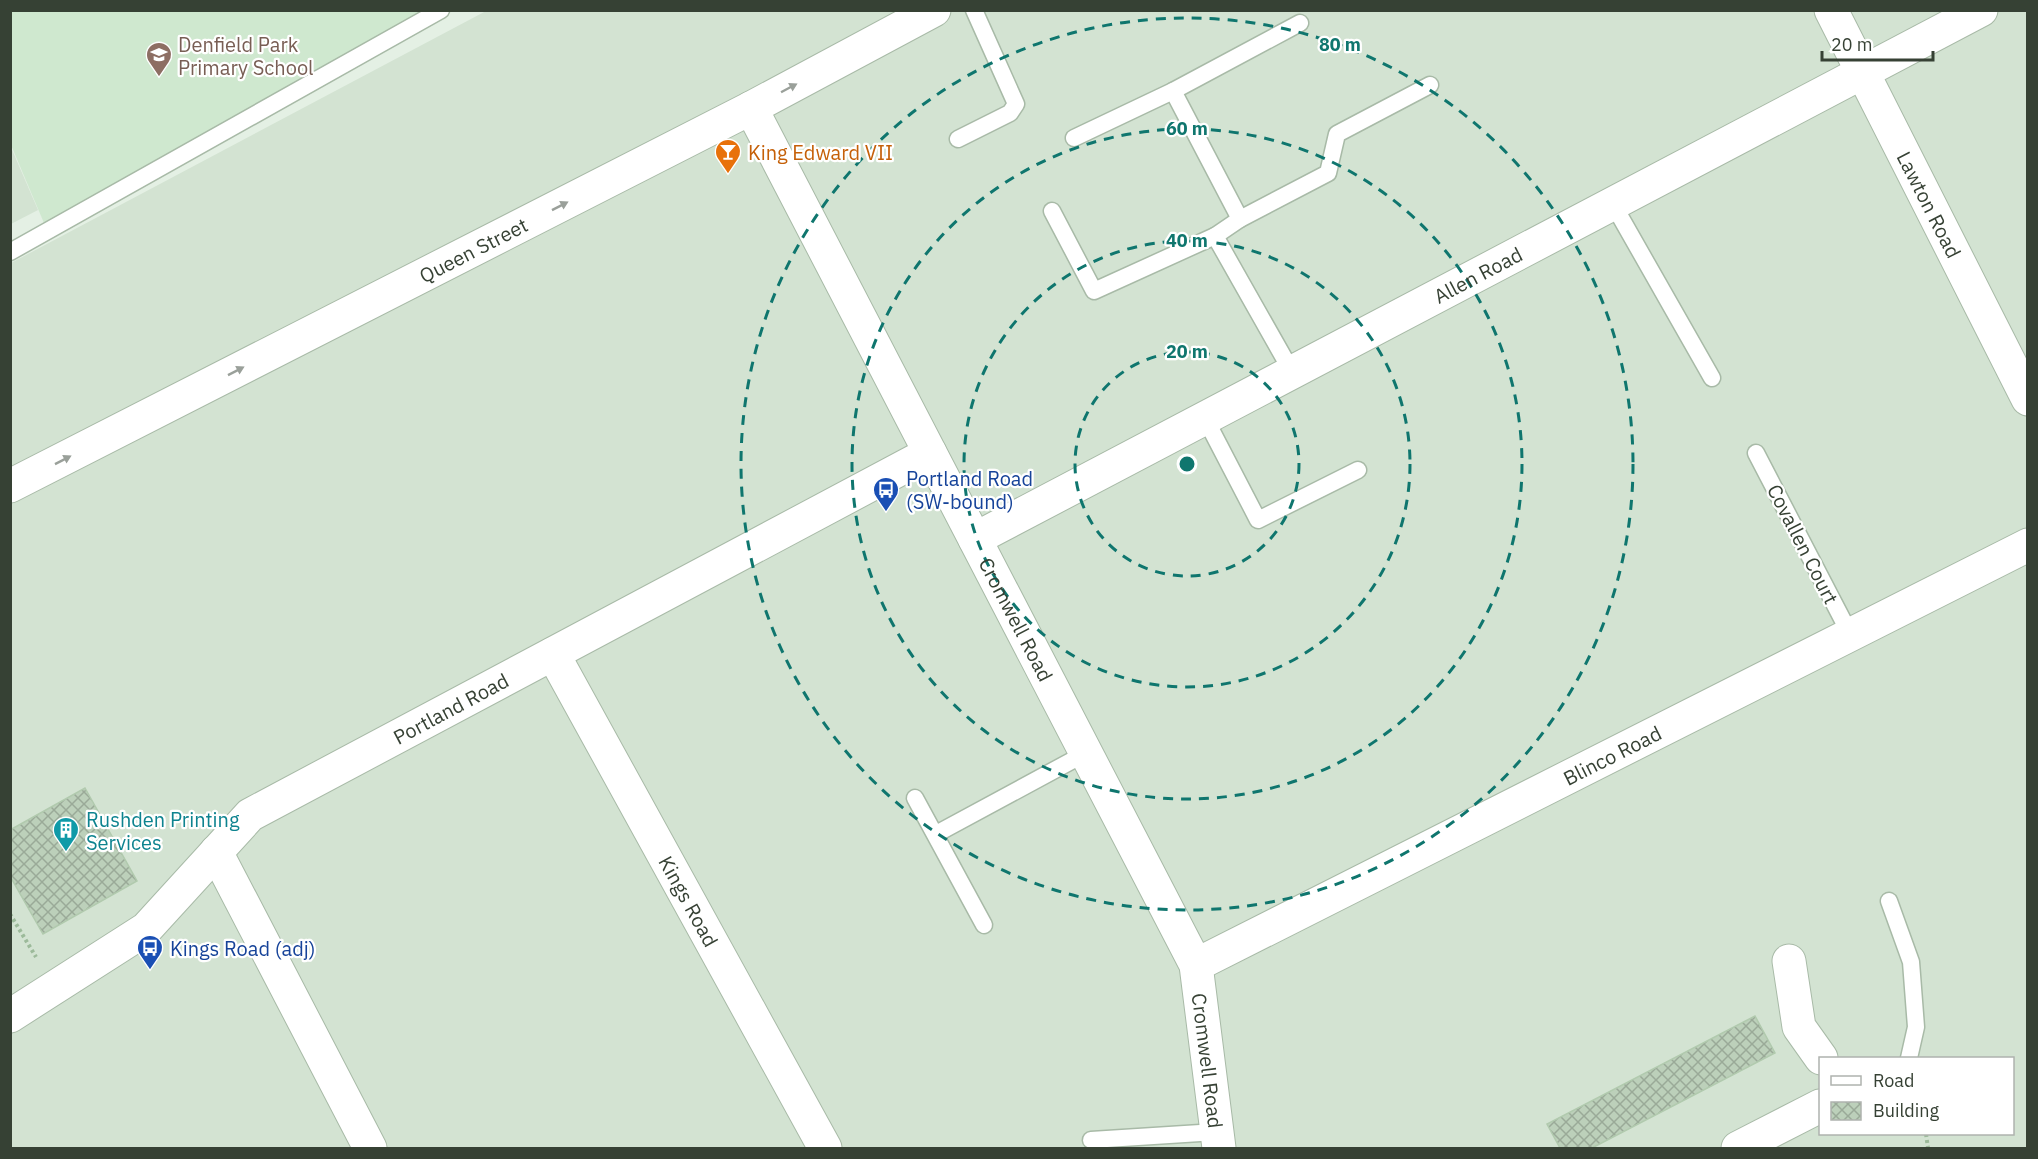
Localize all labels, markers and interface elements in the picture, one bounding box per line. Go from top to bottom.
scale bar [1822,24,1933,62]
place label: Denfield Park Primary School [178,31,314,81]
text: 80 m [1319,33,1361,56]
text: 20 m [1831,33,1873,56]
school or university icon: Denfield Park Primary School [144,40,174,78]
one-way arrow [781,83,798,93]
text: 60 m [1166,117,1208,140]
bar icon: King Edward VII [713,137,743,175]
place label: King Edward VII [748,139,893,166]
street label: Lawton Road [1891,147,1968,262]
one-way arrow [551,201,568,211]
street label: Queen Street [414,211,532,289]
text: 40 m [1166,229,1208,252]
street label: Allen Road [1429,240,1527,309]
text: 20 m [1166,340,1208,363]
one-way arrow [228,366,245,376]
centre of rings [1177,454,1197,474]
one-way arrow [54,455,71,464]
place label: Portland Road (SW-bound) [906,465,1033,515]
bus stop icon: Portland Road (SW-bound) [871,475,901,513]
street label: Covallen Court [1761,479,1845,609]
street label: Cromwell Road [973,553,1060,686]
street label: Portland Road [388,666,513,750]
street label: Blinco Road [1558,719,1666,791]
place label: Rushden Printing Services [86,806,240,856]
building icon: Rushden Printing Services [51,815,81,853]
street label: Kings Road [653,851,725,951]
bus stop icon: Kings Road (adj) [135,933,165,971]
place label: Kings Road (adj) [170,935,315,962]
street label: Cromwell Road [1186,991,1230,1130]
legend [1819,1057,2014,1135]
text: Road [1873,1069,1914,1092]
text: Building [1873,1099,1940,1122]

